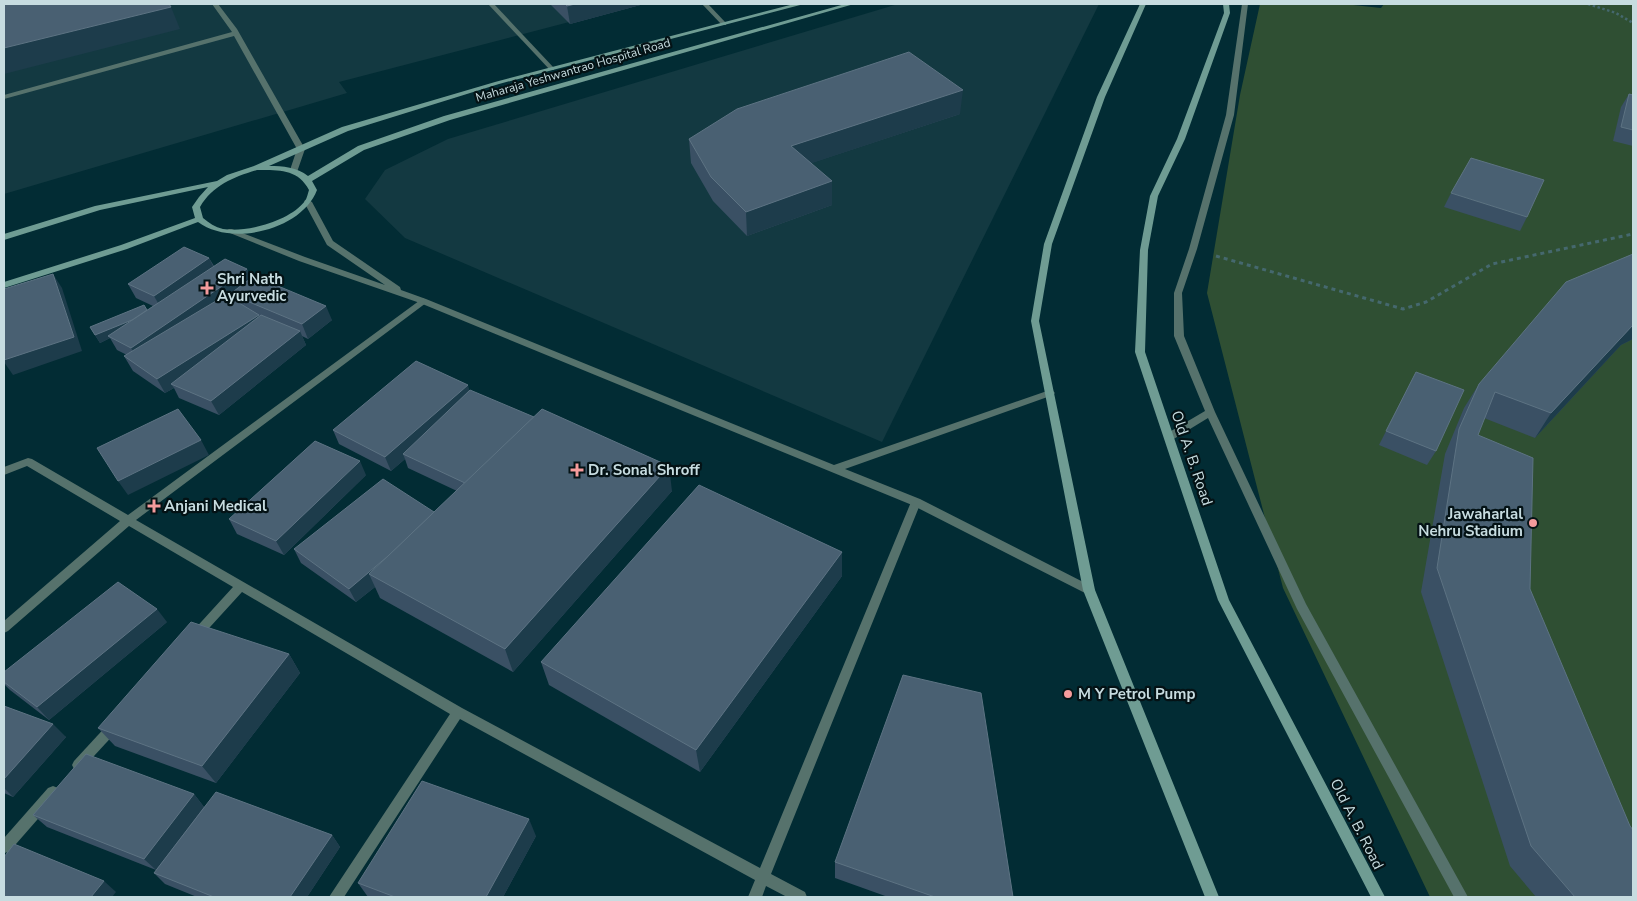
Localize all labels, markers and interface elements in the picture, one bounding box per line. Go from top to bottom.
street label: Maharaja Yeshwantrao Hospital Road [474,34,672,106]
place label: Shri Nath Ayurvedic [217,269,286,306]
marker: Shri Nath Ayurvedic [201,282,213,294]
street label: Old A. B. Road [1166,408,1218,508]
place label: Dr. Sonal Shroff [588,460,700,480]
marker: Dr. Sonal Shroff [570,463,584,477]
place label: Anjani Medical [164,496,267,516]
marker: Anjani Medical [148,500,160,512]
place label: Jawaharlal Nehru Stadium [1418,504,1523,541]
marker: Jawaharlal Nehru Stadium [1527,517,1539,529]
place label: M Y Petrol Pump [1078,684,1195,704]
marker: M Y Petrol Pump [1062,688,1074,700]
street label: Old A. B. Road [1326,775,1388,873]

